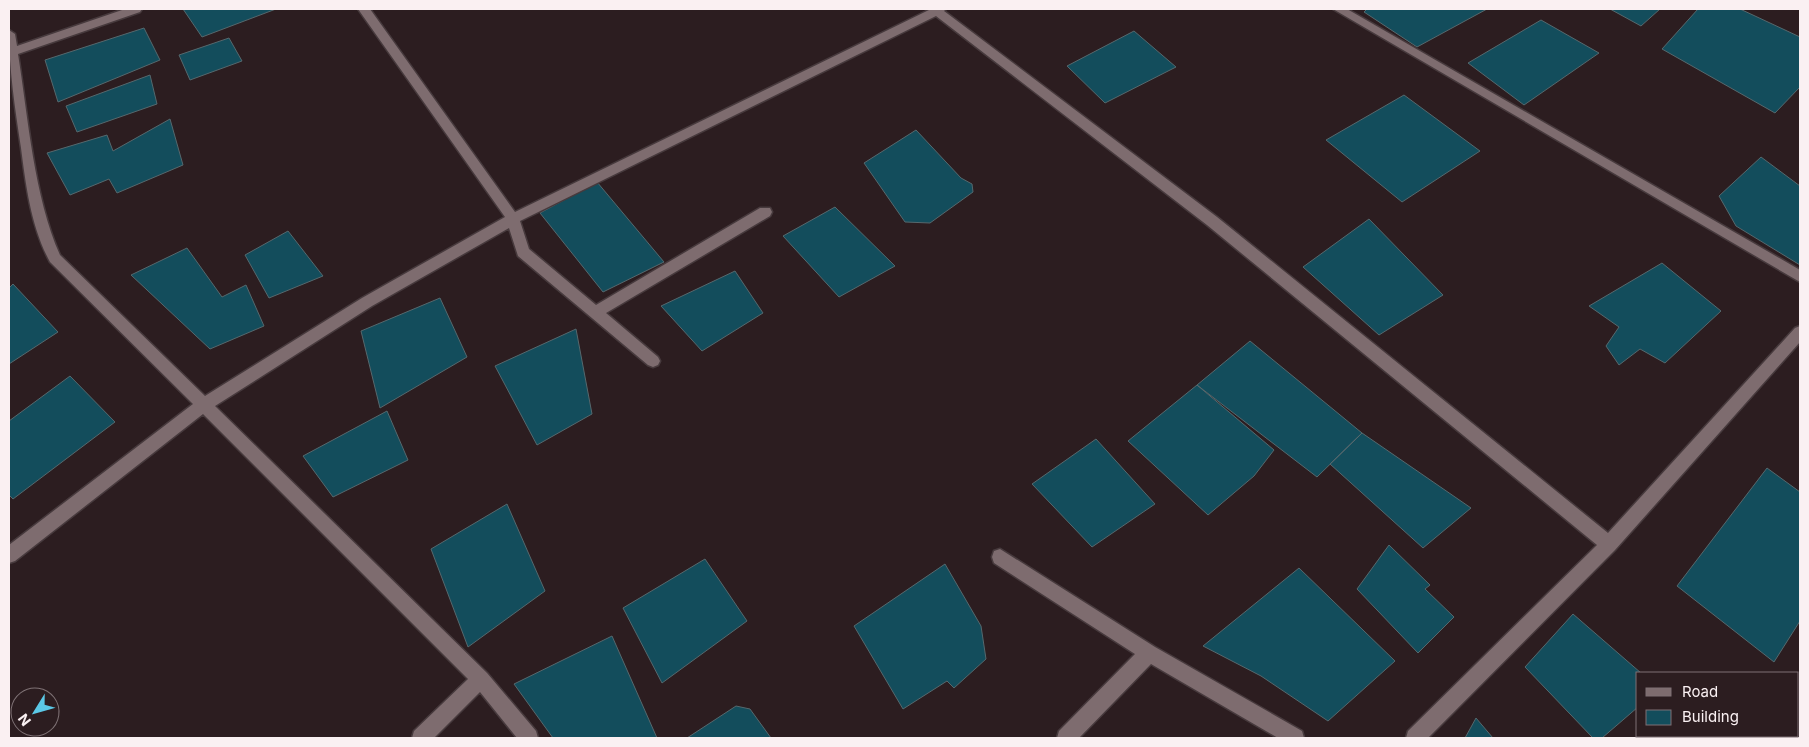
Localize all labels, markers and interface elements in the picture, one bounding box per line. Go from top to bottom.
legend [1636,672,1799,737]
text: Road [1682,682,1718,701]
north arrow [10,687,60,737]
text: Building [1682,707,1739,726]
text: N [14,711,34,730]

